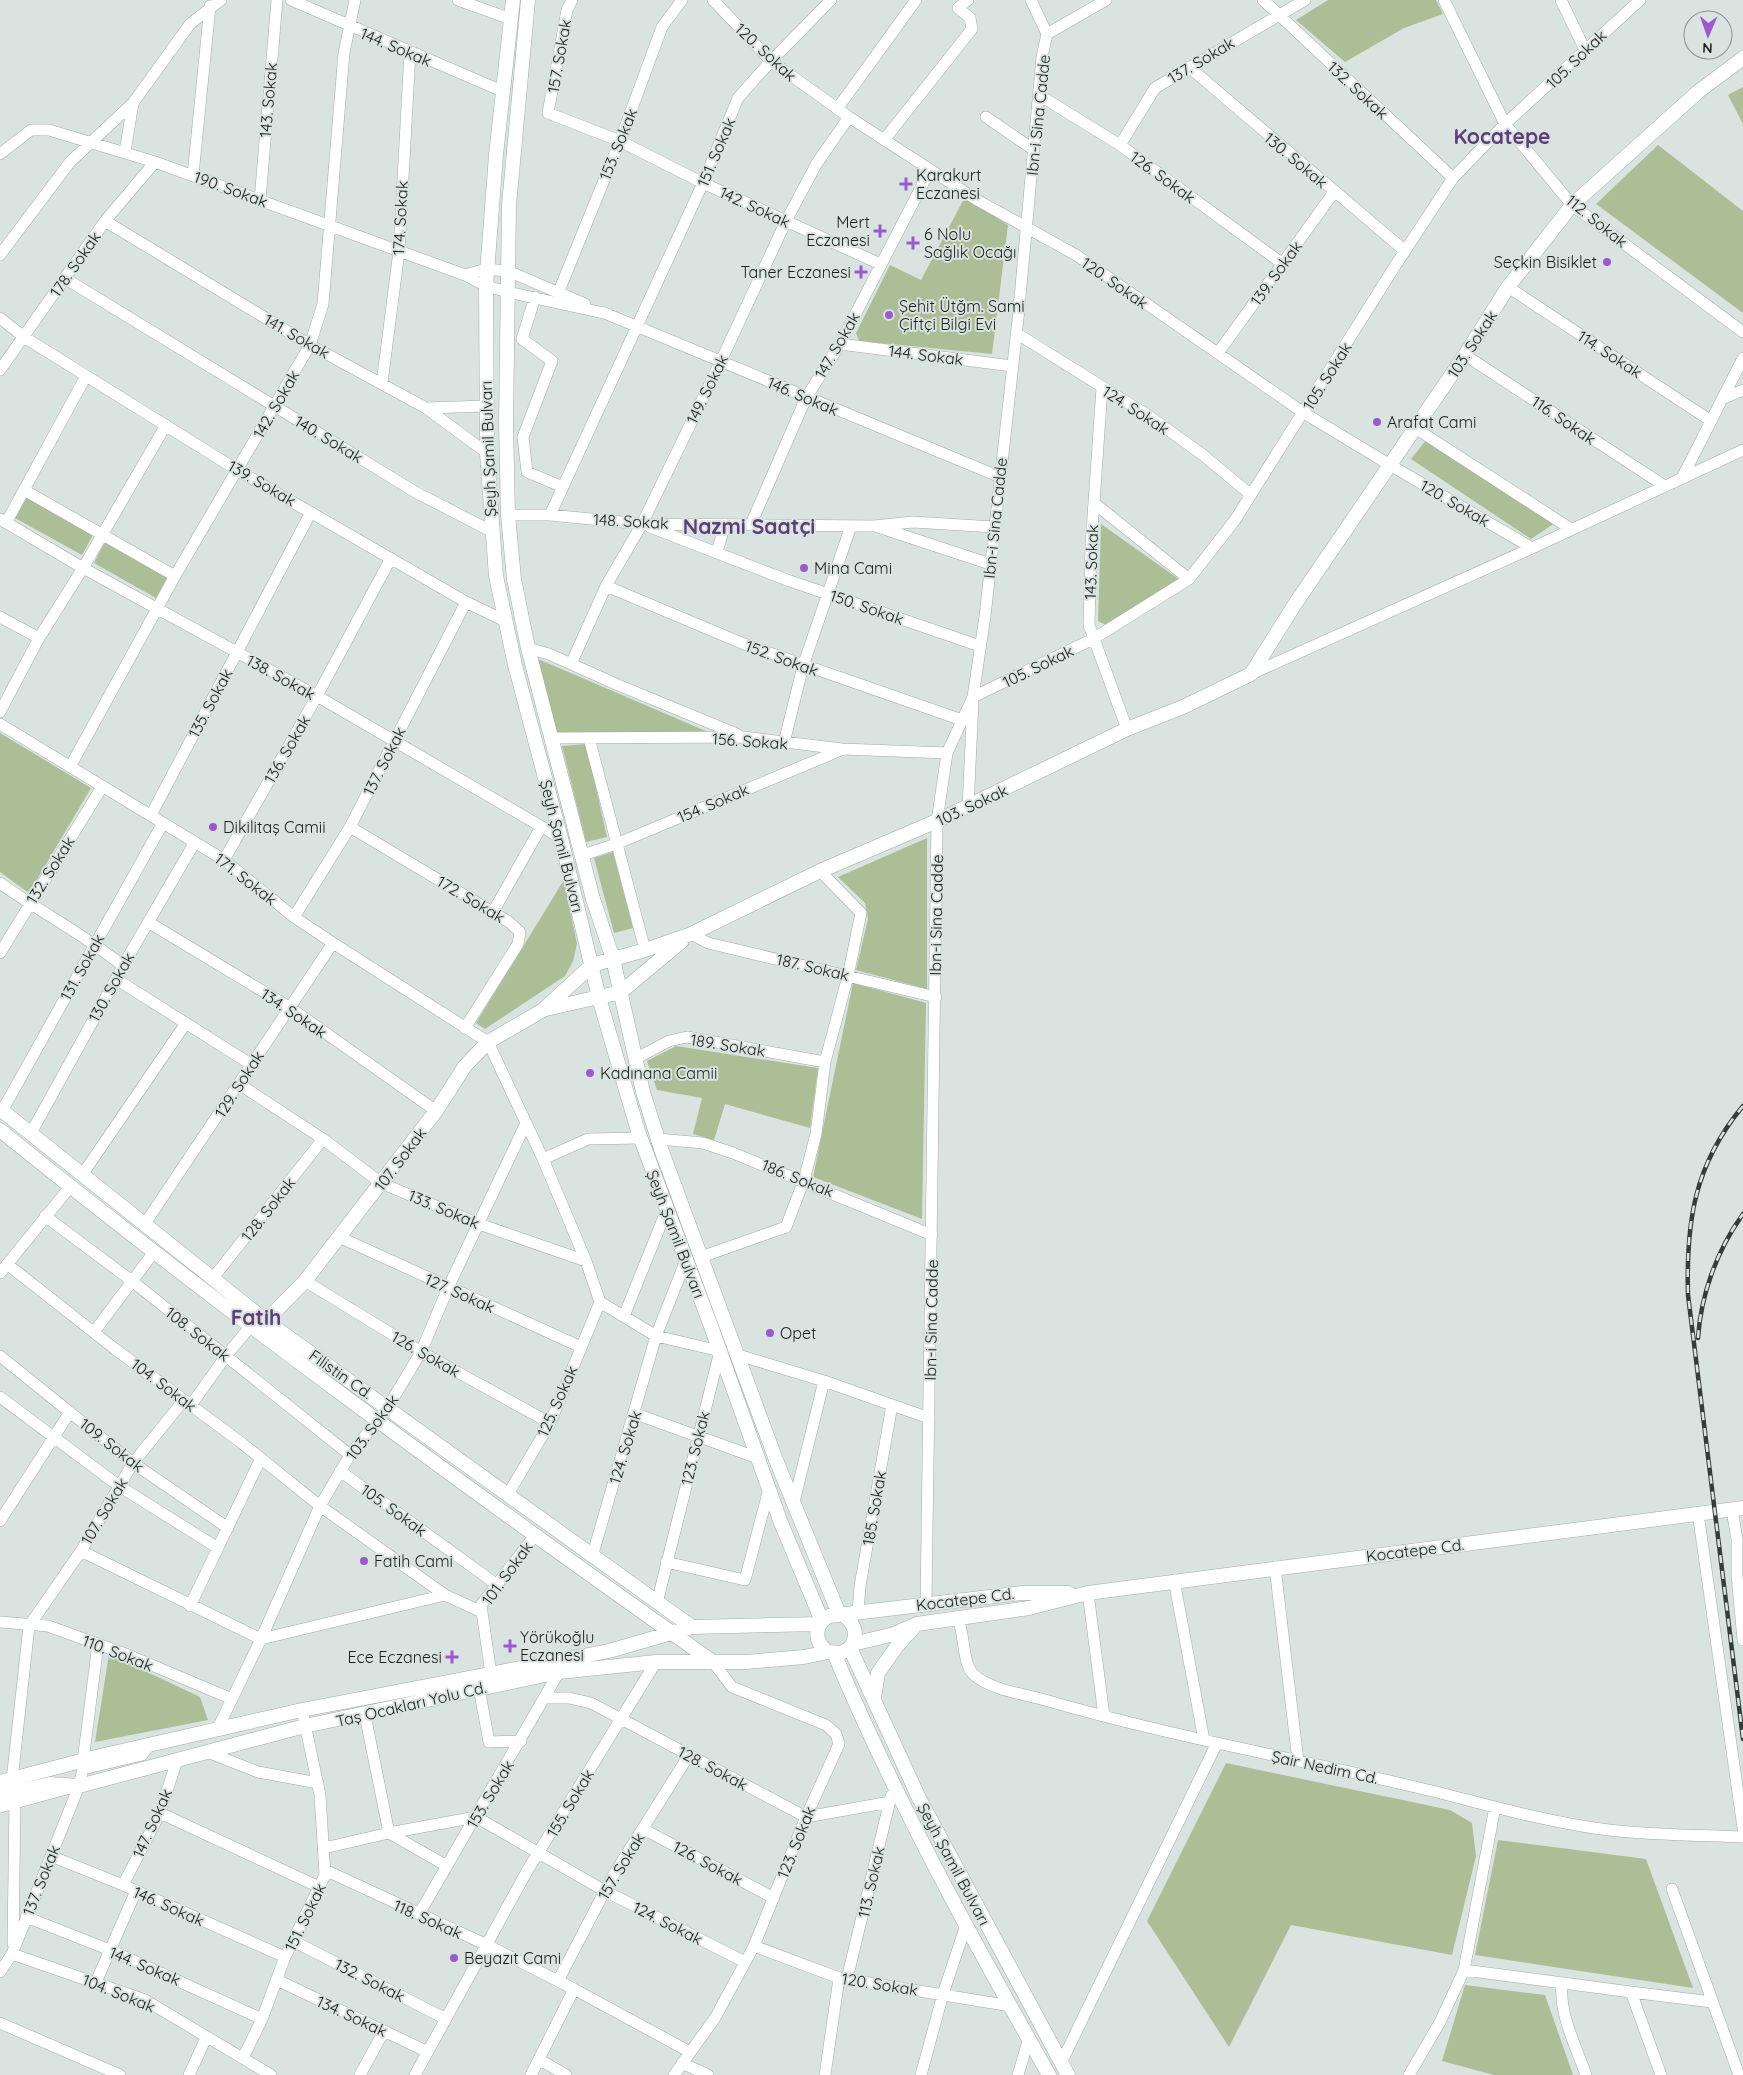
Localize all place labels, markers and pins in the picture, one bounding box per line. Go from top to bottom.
place label: Karakurt Eczanesi [916,165,981,203]
marker: Karakurt Eczanesi [900,178,912,190]
place label: Mert Eczanesi [806,212,870,250]
place label: 6 Nolu Sağlık Ocağı [924,224,1016,262]
marker: Mert Eczanesi [874,225,886,237]
marker: 6 Nolu Sağlık Ocağı [906,236,920,250]
place label: Seçkin Bisiklet [1494,252,1597,272]
marker: Seçkin Bisiklet [1601,256,1613,268]
place label: Taner Eczanesi [741,262,851,282]
marker: Taner Eczanesi [855,266,867,278]
place label: Şehit Ütğm. Sami Çiftçi Bilgi Evi [899,296,1025,334]
marker: Şehit Ütğm. Sami Çiftçi Bilgi Evi [883,309,895,321]
place label: Arafat Cami [1387,412,1476,432]
marker: Arafat Cami [1371,416,1383,428]
place label: Mina Cami [814,558,892,578]
marker: Mina Cami [798,562,810,574]
place label: Dikilitaş Camii [223,817,326,837]
marker: Dikilitaş Camii [207,821,219,833]
place label: Kadınana Camii [600,1063,717,1083]
marker: Kadınana Camii [584,1067,596,1079]
place label: Opet [780,1323,816,1343]
marker: Opet [764,1327,776,1339]
place label: Fatih Cami [374,1551,453,1571]
marker: Fatih Cami [358,1555,370,1567]
place label: Yörükoğlu Eczanesi [520,1627,594,1665]
marker: Yörükoğlu Eczanesi [504,1640,516,1652]
place label: Ece Eczanesi [347,1647,442,1667]
marker: Ece Eczanesi [446,1651,458,1663]
place label: Beyazıt Cami [464,1948,561,1968]
marker: Beyazıt Cami [448,1952,460,1964]

